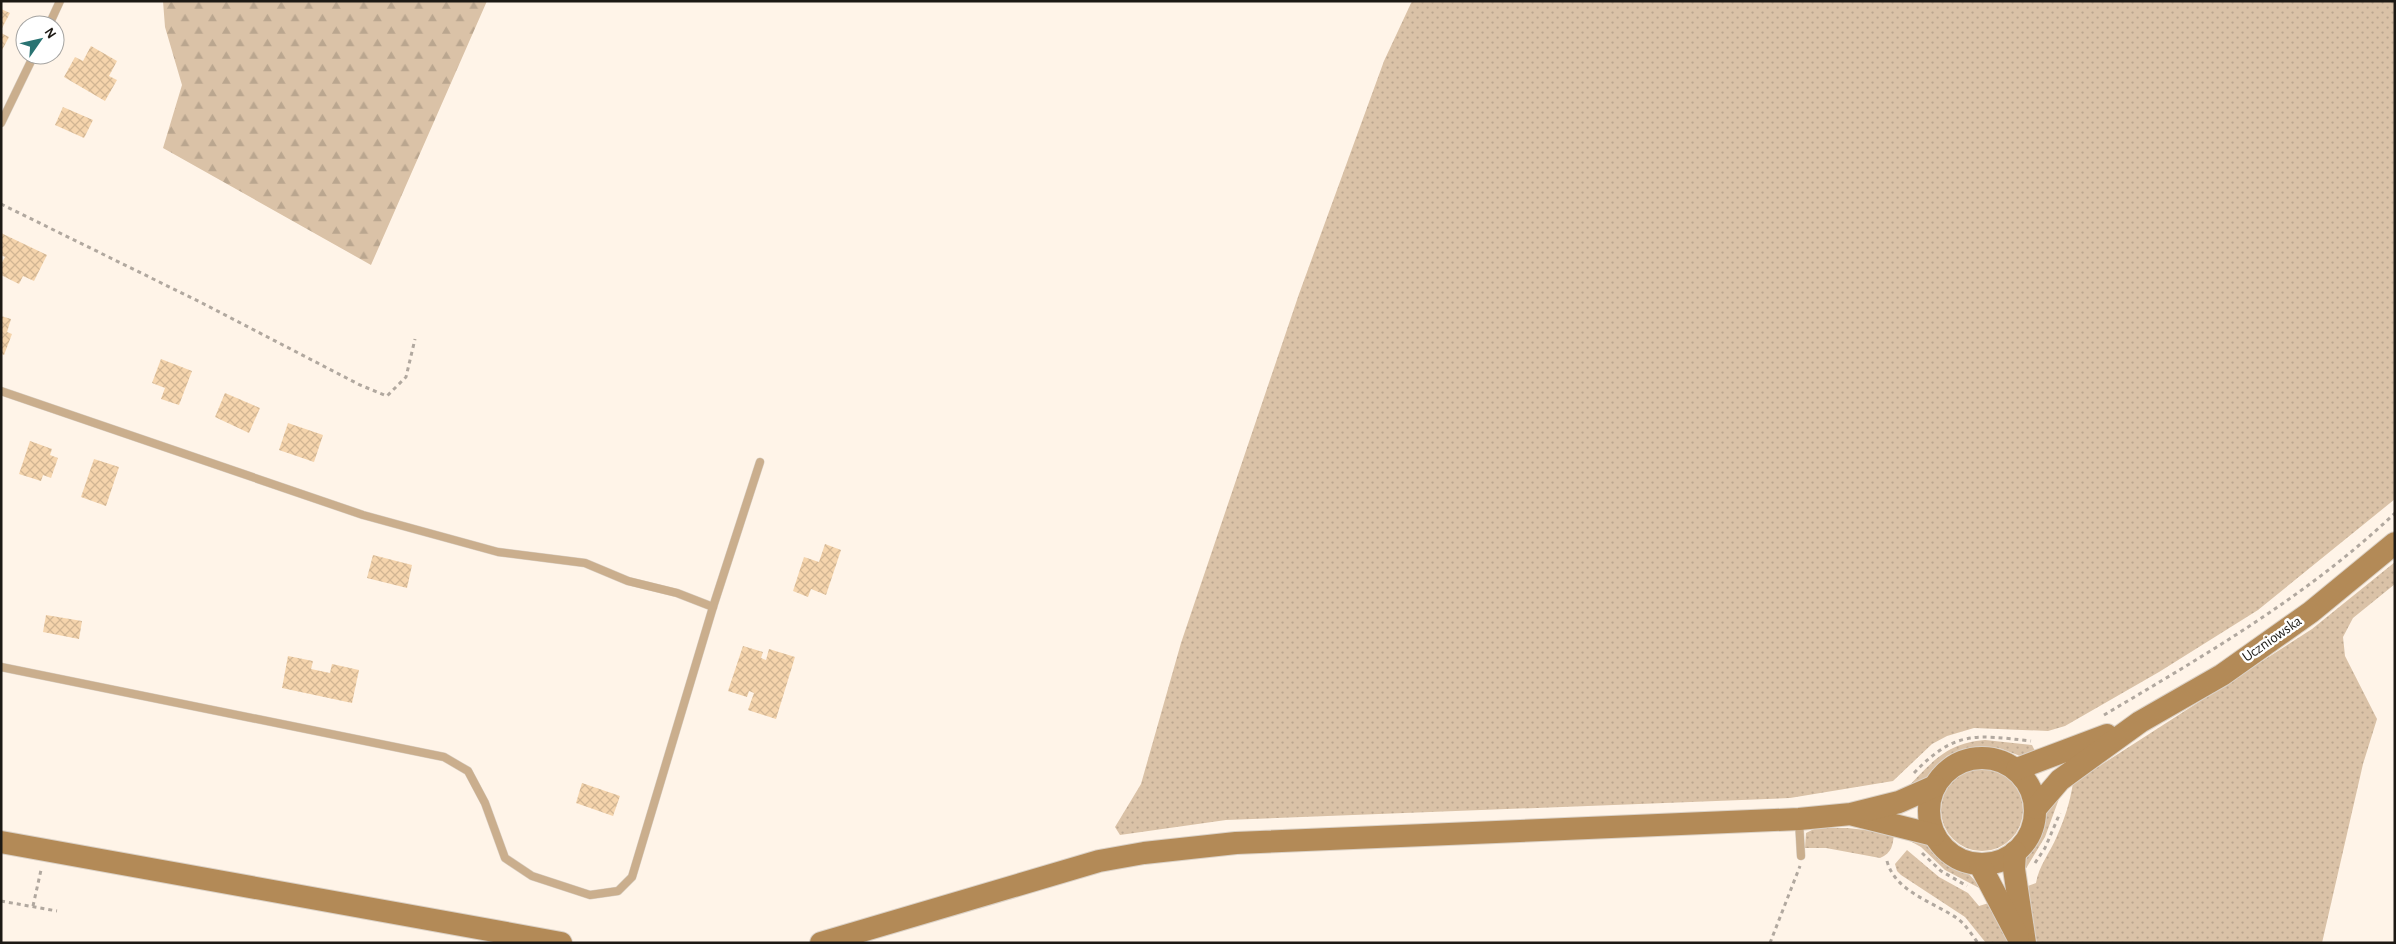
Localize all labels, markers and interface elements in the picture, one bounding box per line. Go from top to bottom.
north arrow [15,15,65,65]
text: N [41,25,58,41]
street label: Uczniowska [2240,613,2304,665]

